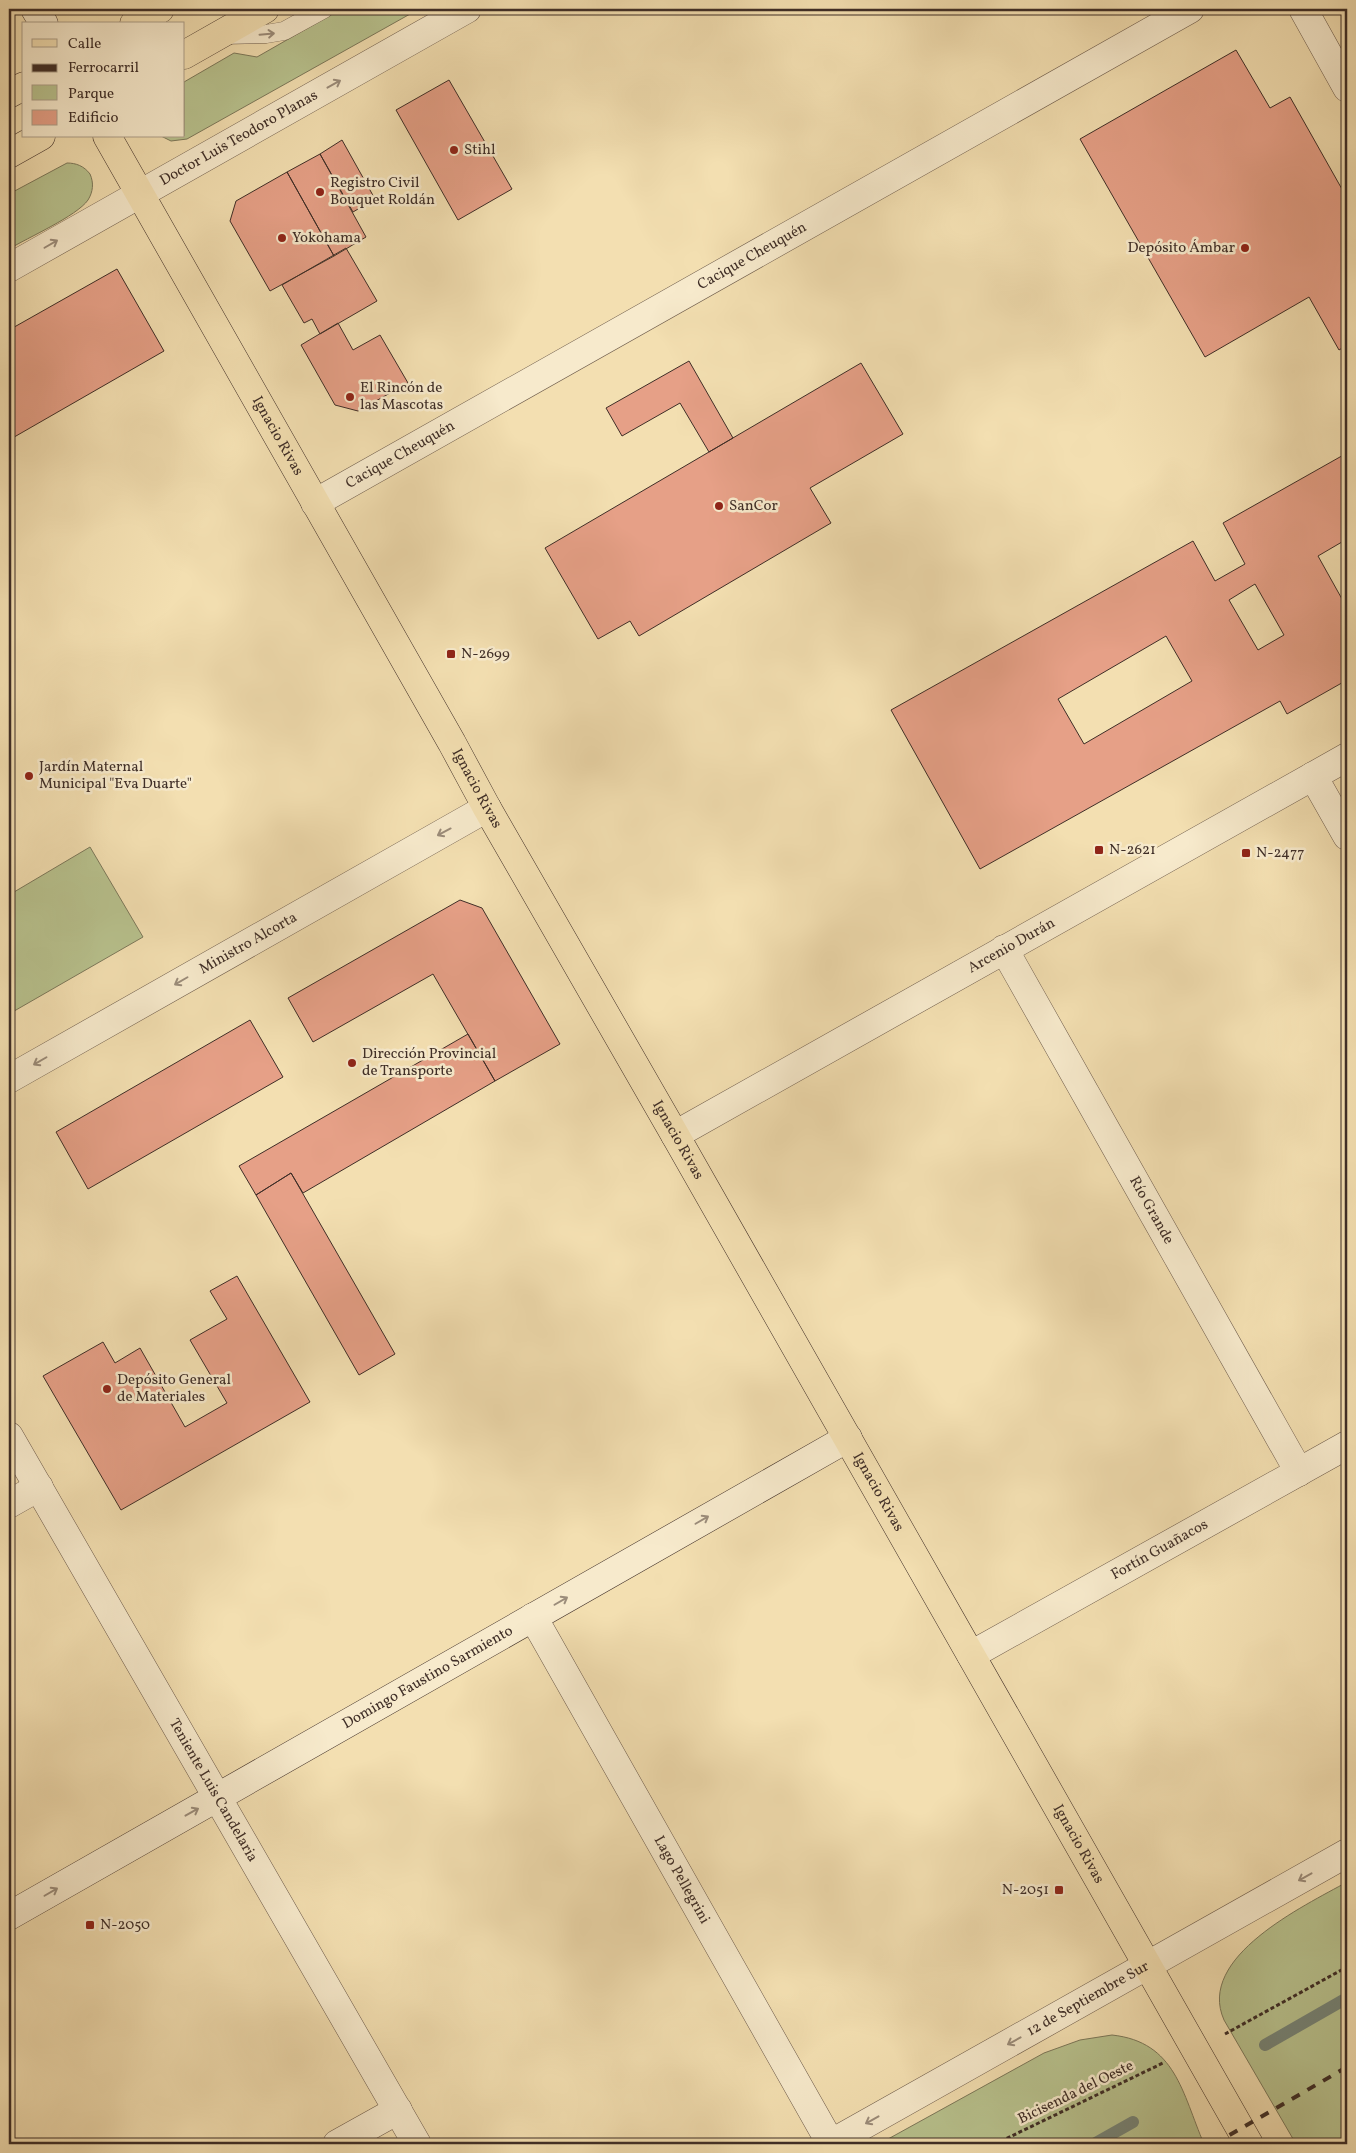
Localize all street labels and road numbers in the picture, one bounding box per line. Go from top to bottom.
street label: Doctor Luis Teodoro Planas [156,85,322,191]
street label: Cacique Cheuquén [694,217,811,295]
street label: Ignacio Rivas [247,392,308,480]
street label: Cacique Cheuquén [342,416,459,494]
street label: Ignacio Rivas [446,745,507,832]
street label: Ministro Alcorta [195,907,301,980]
street label: Arcenio Durán [964,913,1059,979]
street label: Ignacio Rivas [647,1097,709,1184]
street label: Río Grande [1124,1172,1179,1248]
street label: Ignacio Rivas [847,1448,909,1536]
street label: Fortín Guañacos [1107,1514,1212,1585]
street label: Domingo Faustino Sarmiento [339,1620,517,1734]
street label: Teniente Luis Candelaria [164,1715,263,1866]
street label: Ignacio Rivas [1047,1801,1109,1888]
street label: Lago Pellegrini [648,1832,715,1928]
street label: 12 de Septiembre Sur [1023,1956,1153,2042]
street label: Bicisenda del Oeste [1015,2056,1137,2130]

